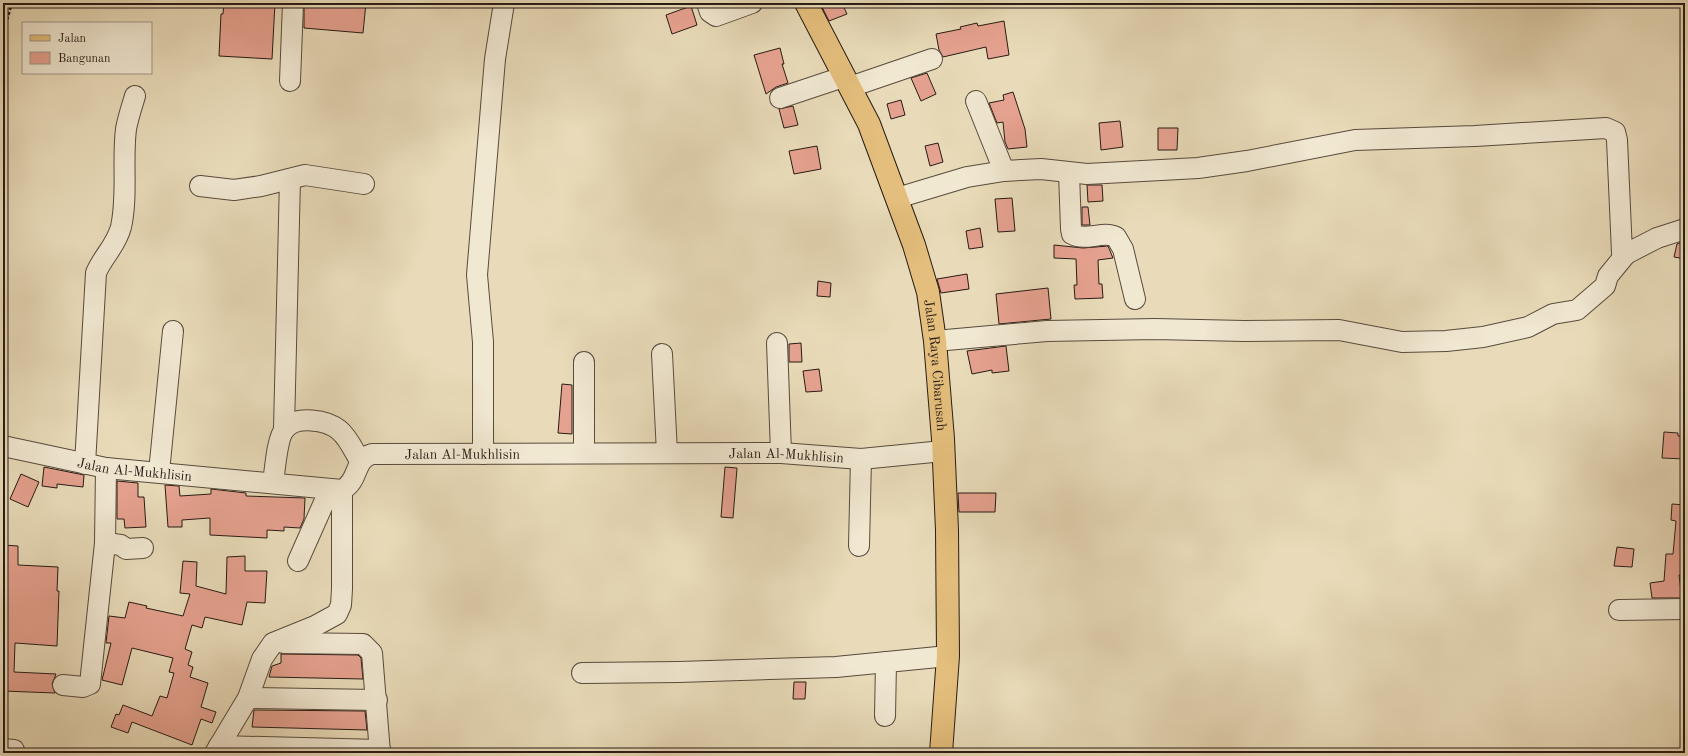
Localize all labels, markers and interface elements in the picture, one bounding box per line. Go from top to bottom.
legend [22,22,152,74]
text: Jalan [58,33,87,45]
text: Bangunan [58,53,111,65]
street label: Jalan Raya Cibarusah [921,298,948,432]
street label: Jalan Al-Mukhlisin [729,447,845,466]
street label: Jalan Al-Mukhlisin [405,448,520,462]
street label: Jalan Al-Mukhlisin [76,456,193,484]

